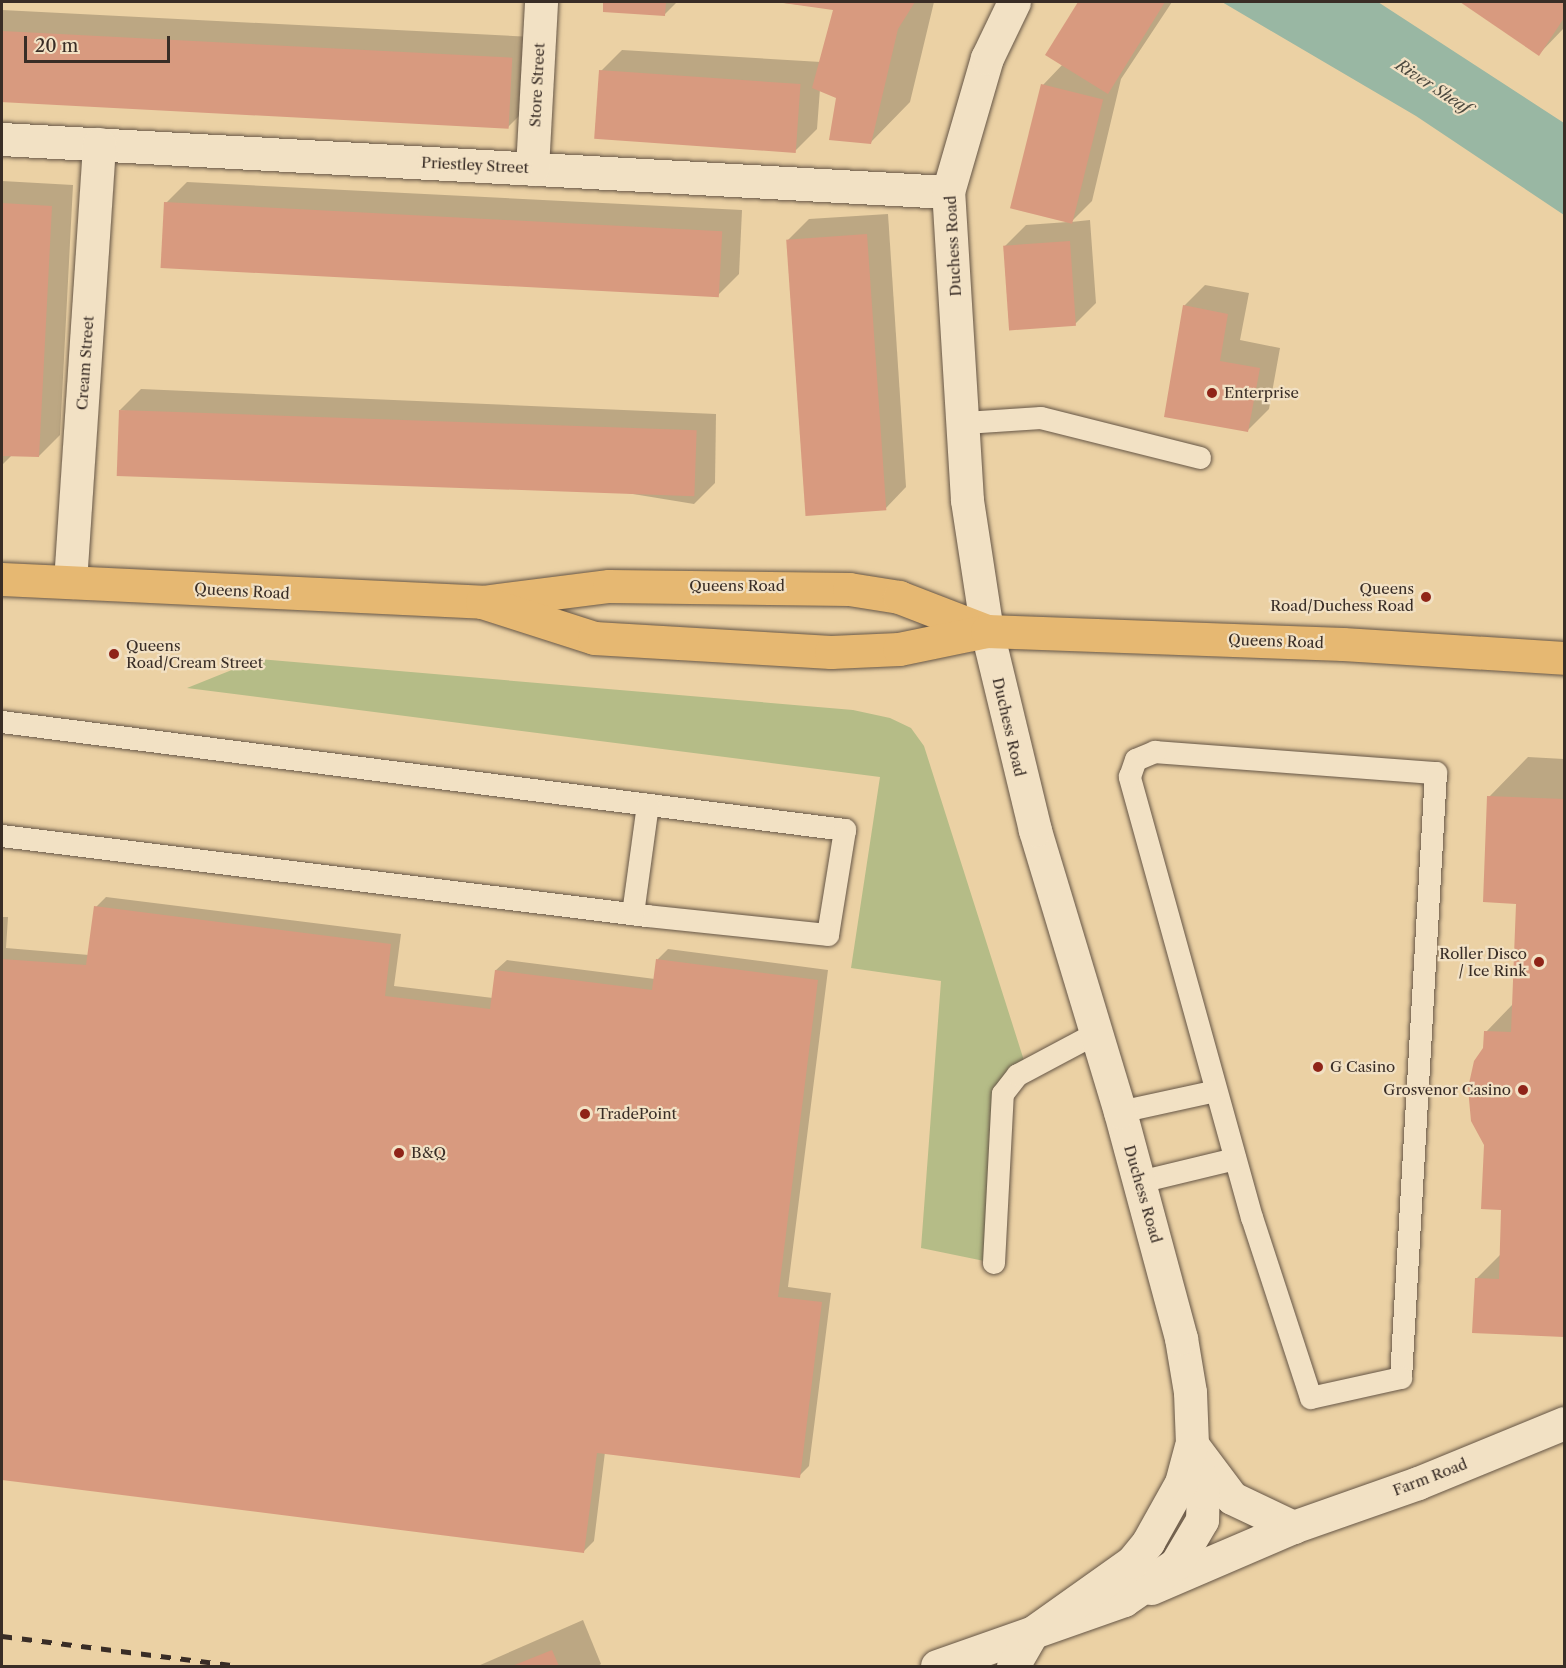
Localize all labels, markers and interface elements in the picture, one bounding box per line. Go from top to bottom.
scale bar [27,24,172,62]
text: 20 m [35,35,78,57]
street label: Store Street [526,42,548,128]
water label: River Sheaf [1392,55,1474,117]
street label: Priestley Street [420,153,530,177]
street label: Duchess Road [941,195,965,297]
street label: Cream Street [73,315,97,411]
place label: Enterprise [1224,384,1299,402]
marker: Enterprise [1205,386,1219,400]
street label: Queens Road [689,577,785,595]
place label: Queens Road/Duchess Road [1270,579,1414,614]
street label: Queens Road [194,580,290,602]
marker: Queens Road/Duchess Road [1419,590,1433,604]
street label: Queens Road [1228,630,1324,652]
place label: Queens Road/Cream Street [126,636,263,671]
marker: Queens Road/Cream Street [107,647,121,661]
street label: Duchess Road [989,676,1029,778]
place label: Roller Disco / Ice Rink [1439,944,1527,979]
marker: Roller Disco / Ice Rink [1532,955,1546,969]
place label: G Casino [1330,1058,1395,1076]
marker: G Casino [1311,1060,1325,1074]
place label: Grosvenor Casino [1383,1081,1511,1099]
marker: Grosvenor Casino [1516,1083,1530,1097]
place label: TradePoint [597,1105,677,1123]
marker: TradePoint [578,1107,592,1121]
street label: Duchess Road [1120,1143,1166,1245]
place label: B&Q [411,1144,446,1162]
marker: B&Q [392,1146,406,1160]
street label: Farm Road [1390,1455,1470,1499]

